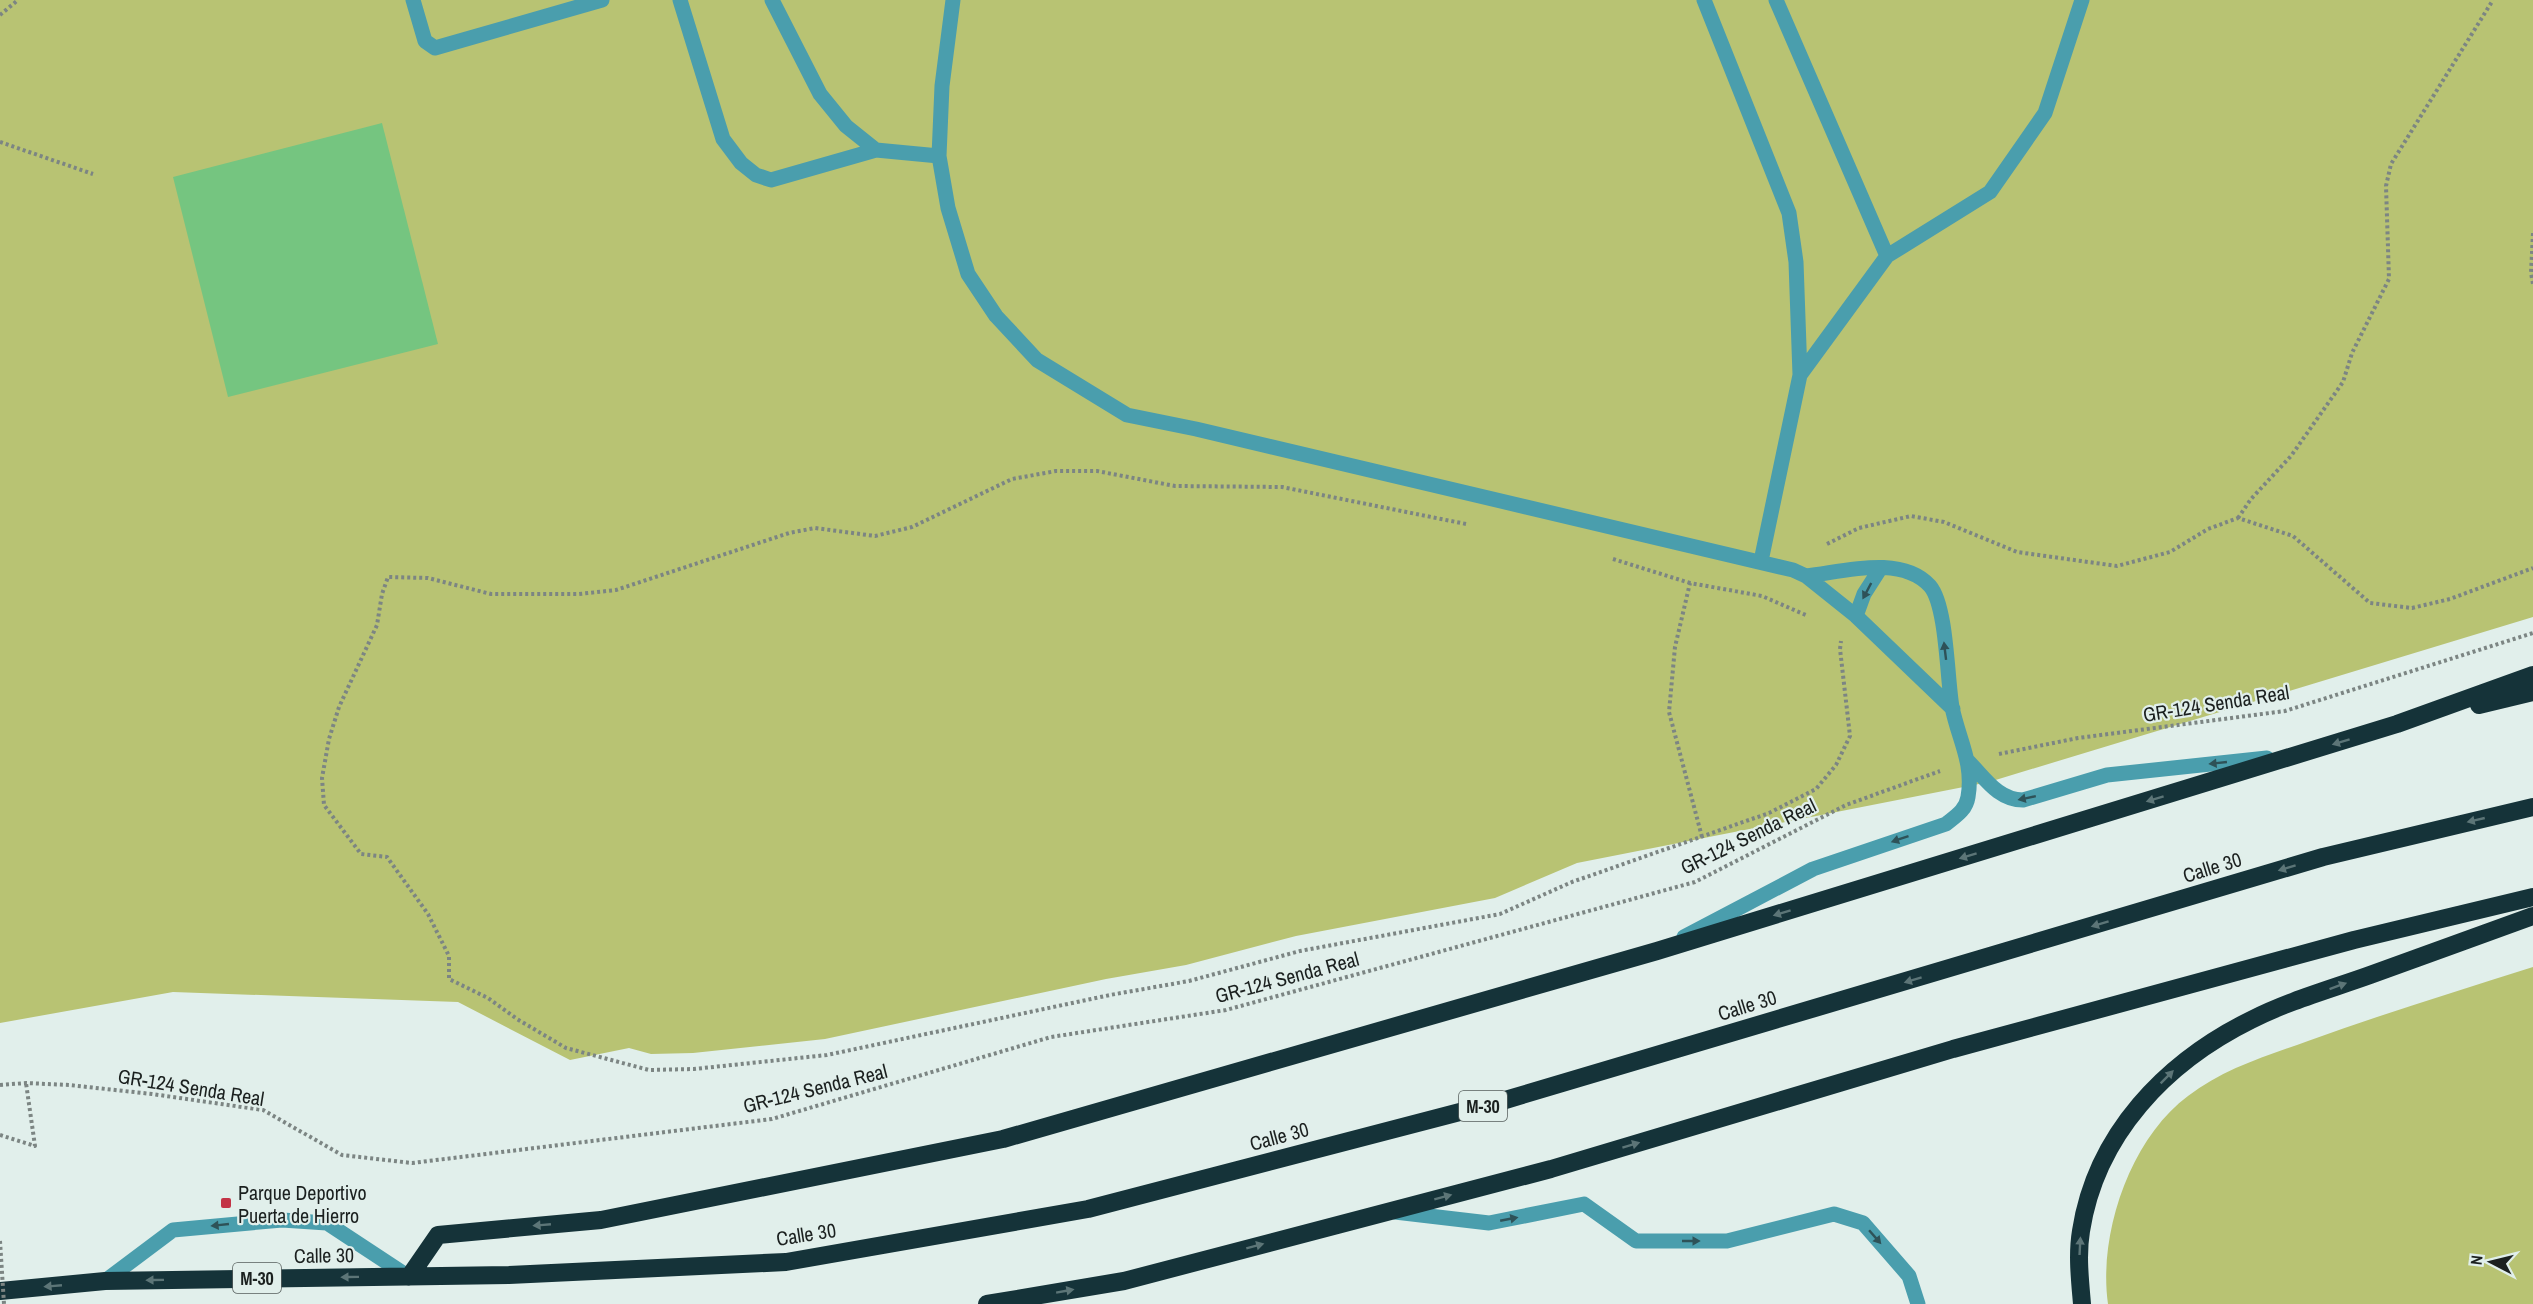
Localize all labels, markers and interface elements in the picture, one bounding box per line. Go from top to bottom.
one-way arrow [1862,583,1872,600]
one-way arrow [1941,642,1950,661]
street label: GR-124 Senda Real [2141,678,2291,728]
one-way arrow [2332,737,2350,747]
one-way arrow [2208,759,2227,768]
street label: GR-124 Senda Real [1676,791,1820,881]
one-way arrow [2017,794,2036,803]
one-way arrow [2145,795,2163,804]
one-way arrow [2467,816,2485,826]
one-way arrow [1890,835,1908,845]
street label: Calle 30 [2179,845,2245,889]
one-way arrow [1959,852,1977,861]
one-way arrow [2278,864,2296,873]
one-way arrow [1773,909,1791,918]
one-way arrow [2091,920,2109,929]
street label: GR-124 Senda Real [1212,945,1362,1009]
one-way arrow [1904,976,1922,985]
one-way arrow [2329,981,2347,991]
street label: Calle 30 [1714,983,1780,1027]
street label: GR-124 Senda Real [740,1057,890,1119]
street label: GR-124 Senda Real [116,1062,266,1112]
one-way arrow [2160,1069,2174,1084]
road number: M-30 [1459,1091,1507,1121]
street label: Calle 30 [1246,1115,1312,1157]
one-way arrow [1622,1140,1640,1149]
place label: Parque Deportivo Puerta de Hierro [238,1179,367,1229]
one-way arrow [1434,1191,1452,1201]
marker: Parque Deportivo Puerta de Hierro [219,1196,233,1210]
one-way arrow [1500,1214,1519,1223]
street label: Calle 30 [774,1216,838,1252]
one-way arrow [210,1220,229,1230]
one-way arrow [533,1220,552,1230]
one-way arrow [1868,1229,1881,1244]
north arrow [2461,1232,2521,1292]
one-way arrow [1681,1236,1700,1246]
one-way arrow [2076,1236,2085,1255]
street label: Calle 30 [294,1241,354,1269]
one-way arrow [1245,1241,1264,1251]
text: N [2465,1254,2488,1266]
road number: M-30 [233,1263,281,1293]
one-way arrow [341,1273,360,1282]
one-way arrow [146,1276,165,1285]
one-way arrow [43,1281,62,1291]
one-way arrow [1056,1286,1075,1295]

